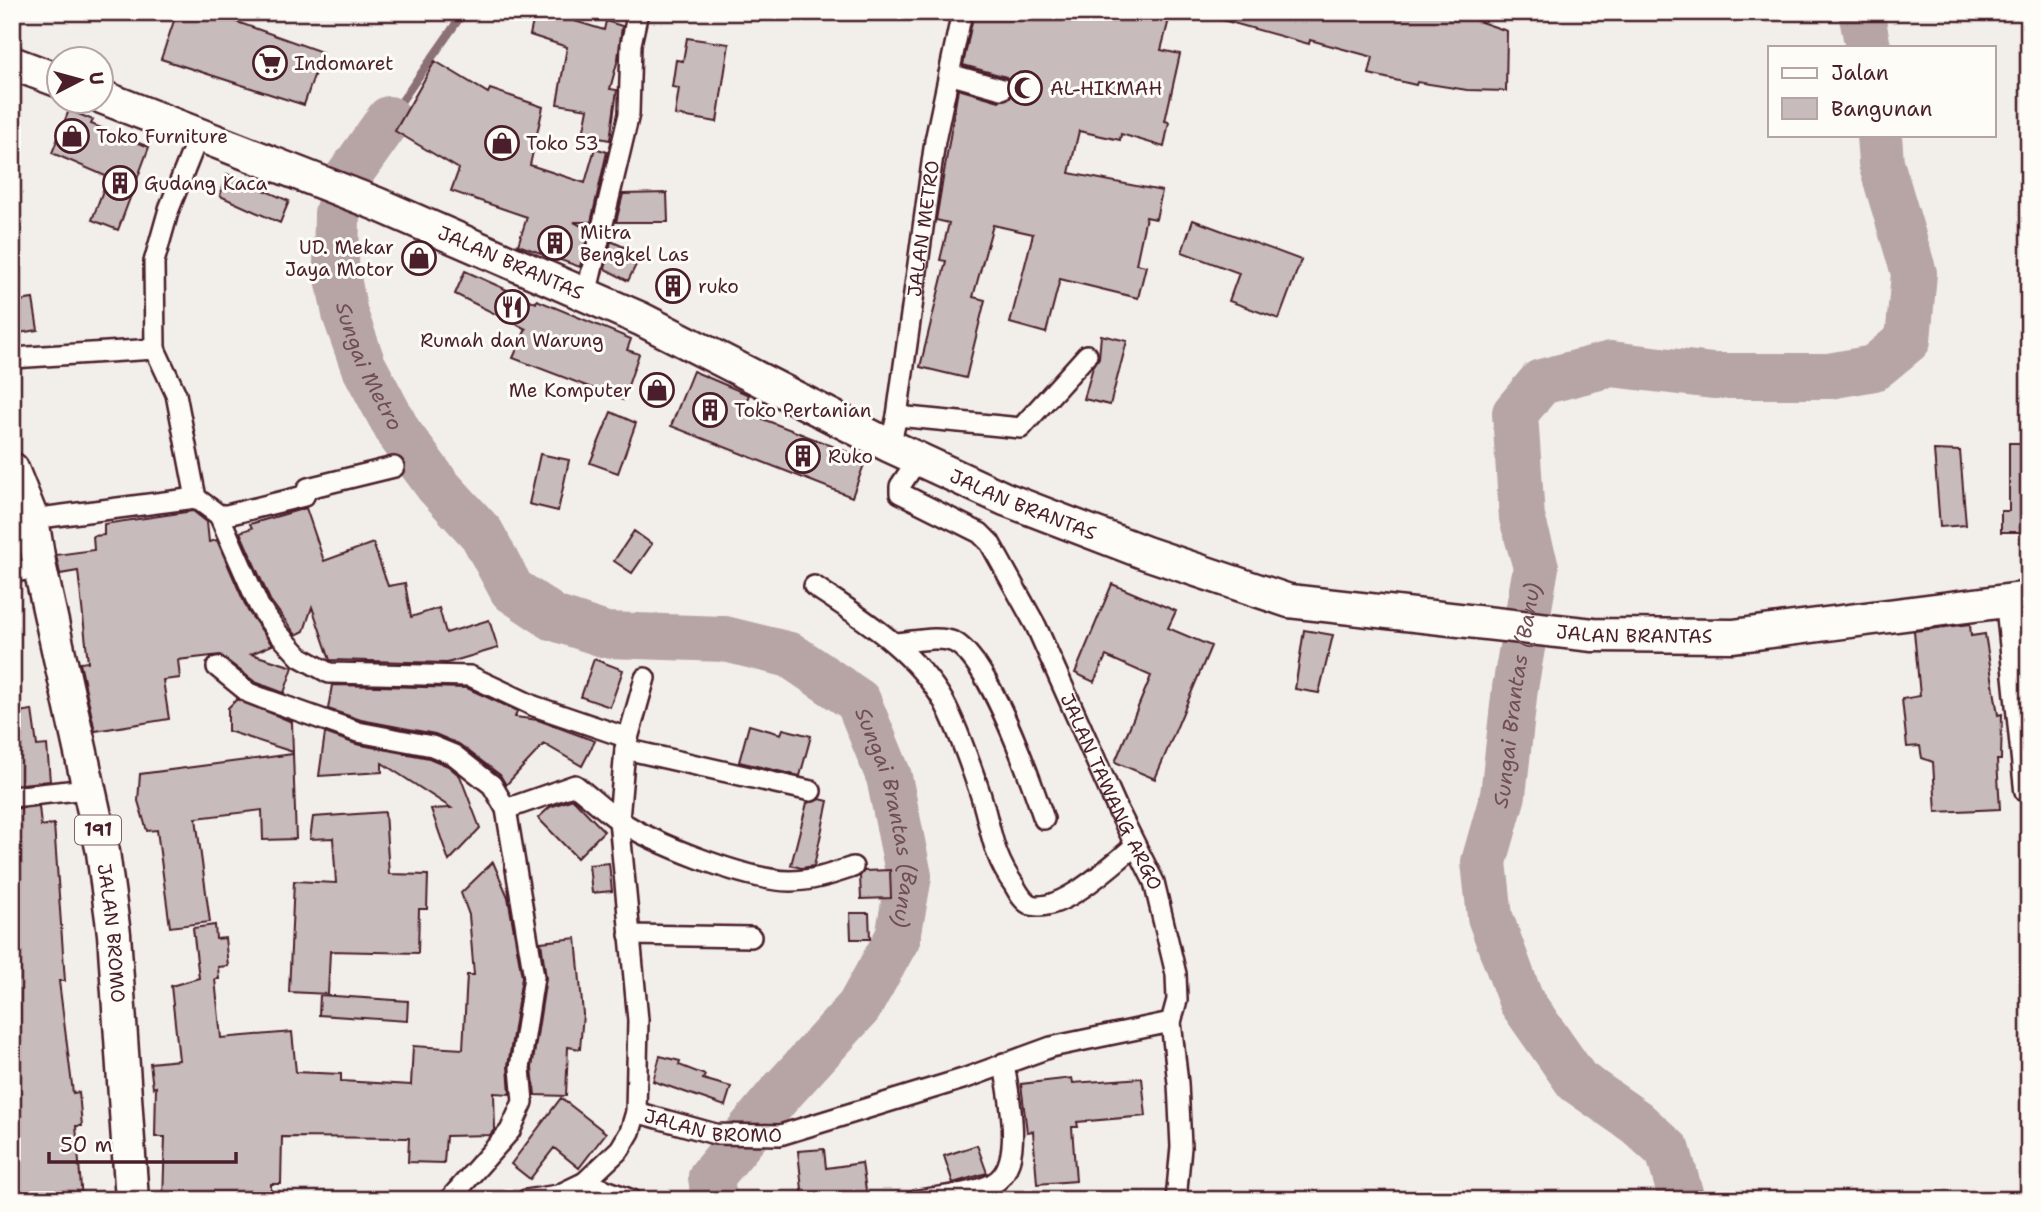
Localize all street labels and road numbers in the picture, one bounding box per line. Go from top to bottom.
street label: JALAN METRO [902,159,945,298]
street label: JALAN BRANTAS [434,220,587,305]
street label: JALAN BRANTAS [946,463,1100,546]
street label: JALAN BRANTAS [1555,619,1712,649]
street label: JALAN TAWANG ARGO [1055,689,1167,892]
road number: 191 [75,816,121,844]
street label: JALAN BROMO [92,862,131,1004]
street label: JALAN BROMO [641,1103,782,1148]

